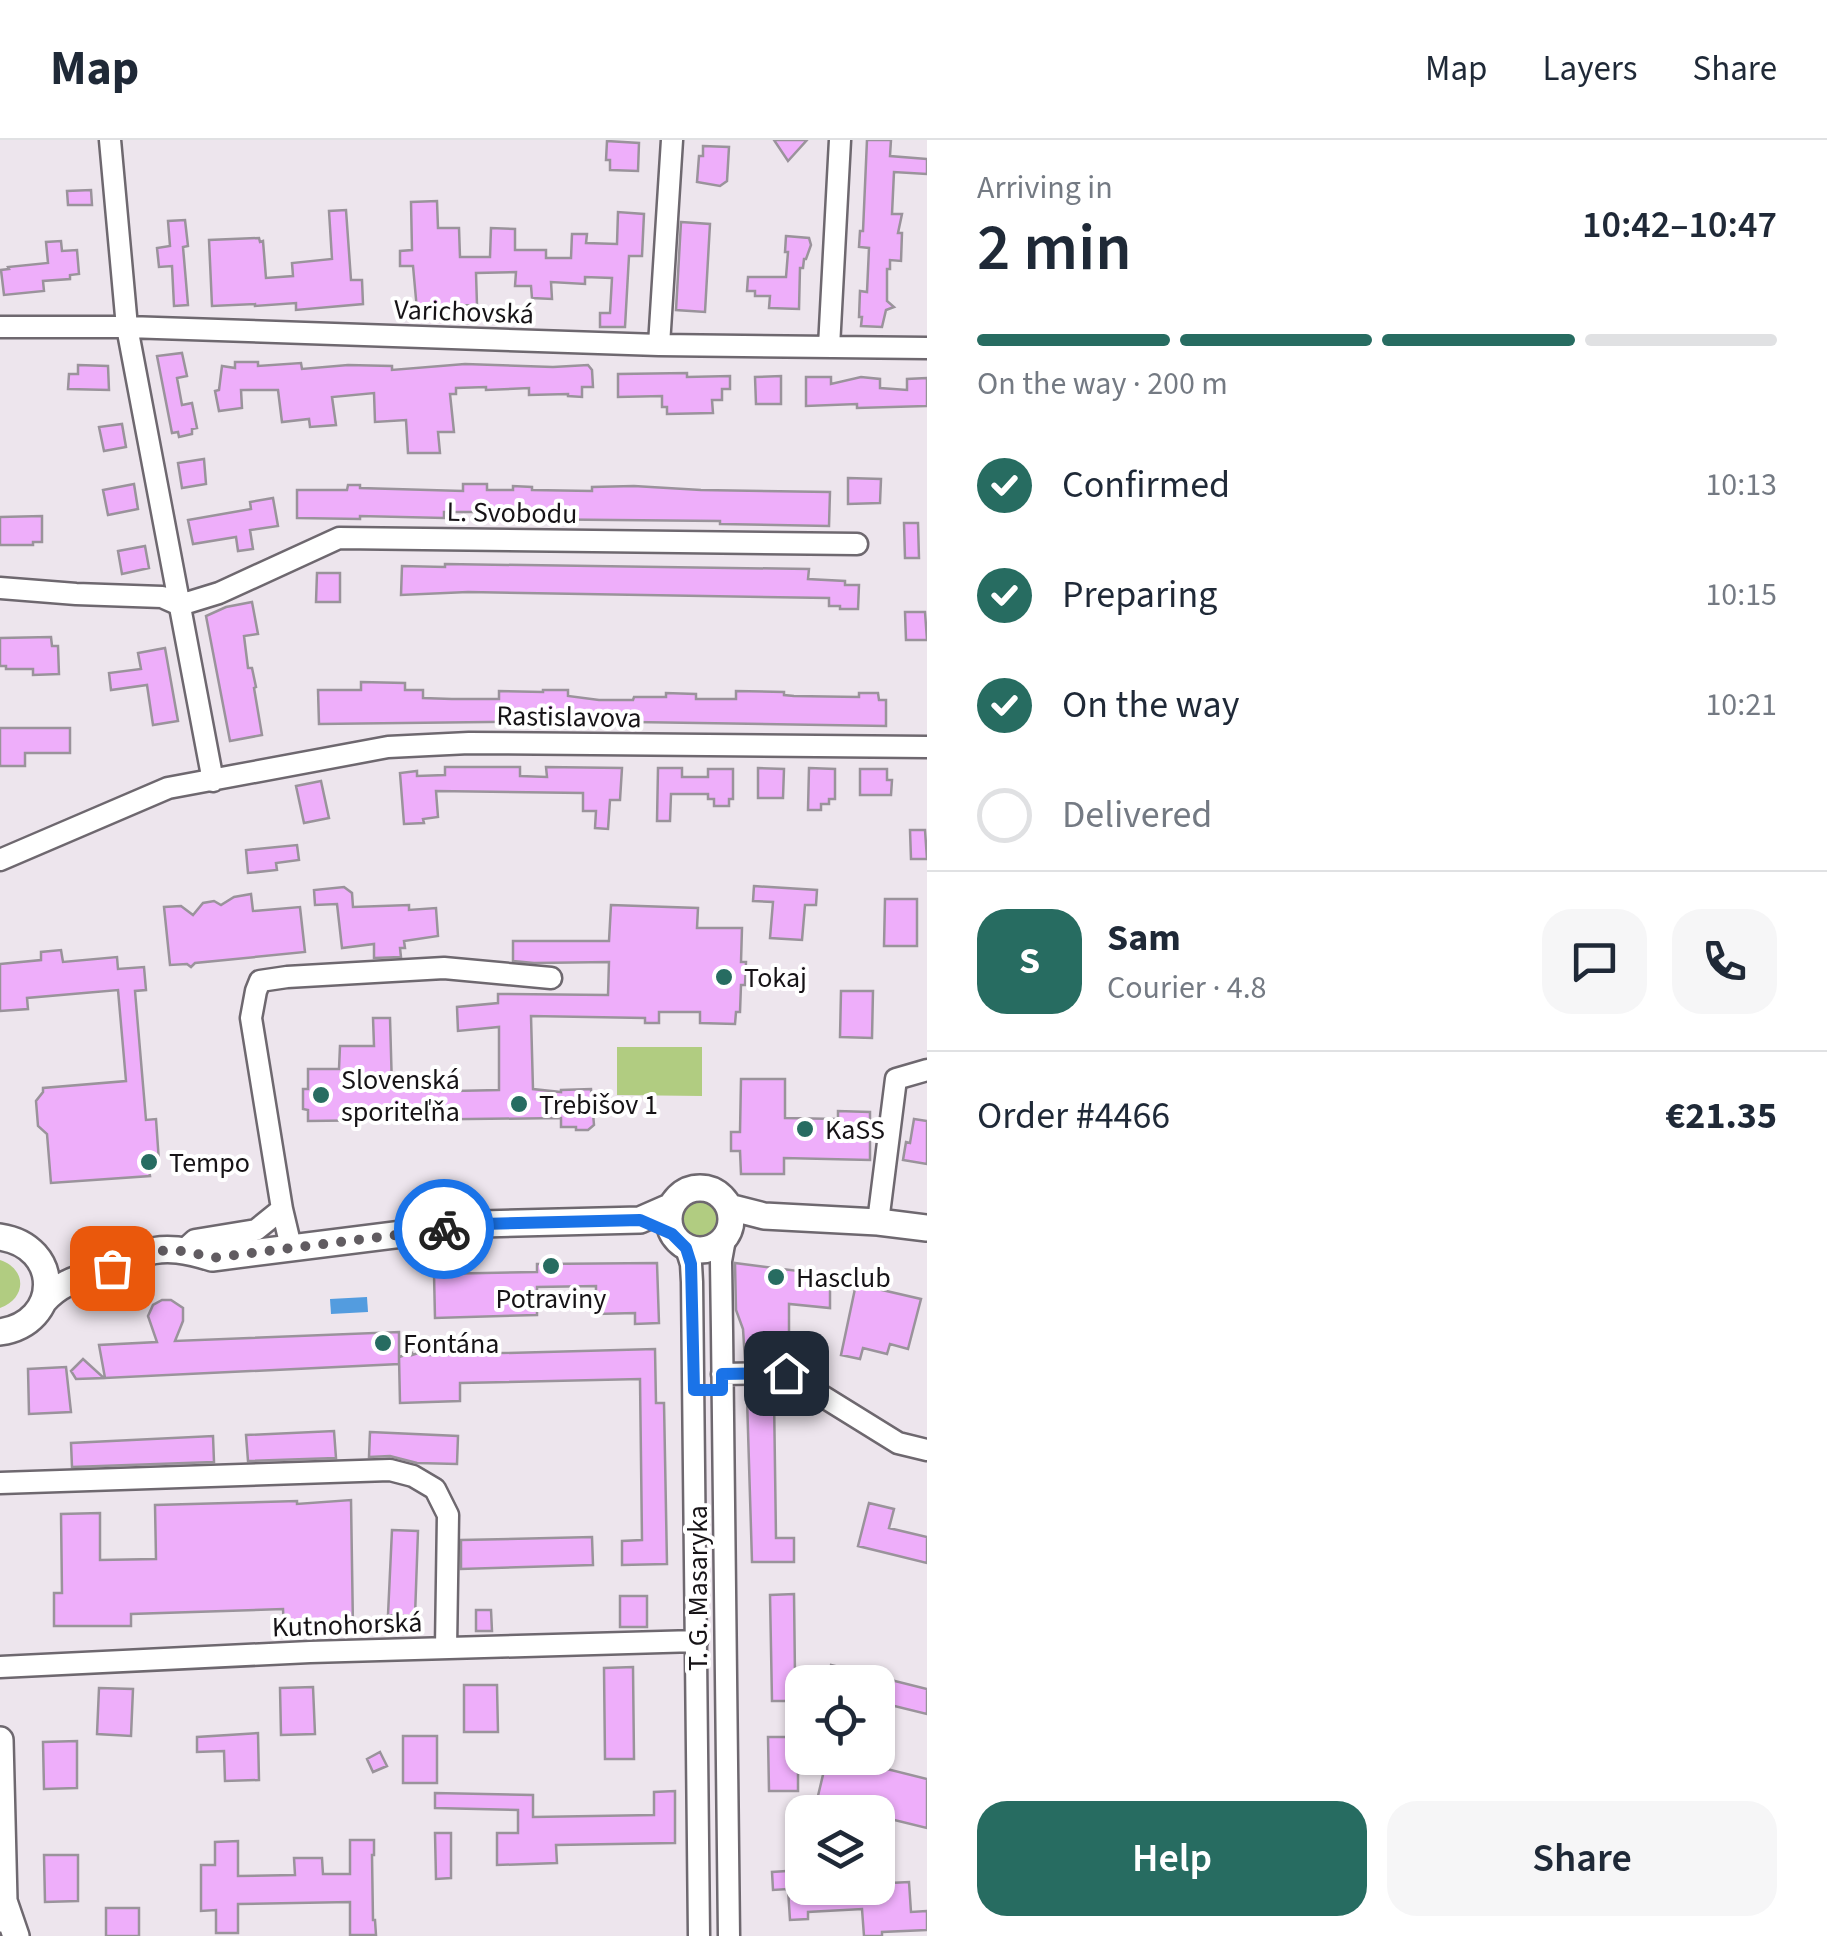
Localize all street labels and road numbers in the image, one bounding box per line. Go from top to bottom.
street label: Varichovská [393,290,535,334]
street label: L. Svobodu [446,492,578,534]
street label: Rastislavova [496,696,642,738]
street label: T. G. Masaryka [678,1505,718,1671]
street label: Kutnohorská [271,1602,423,1648]

